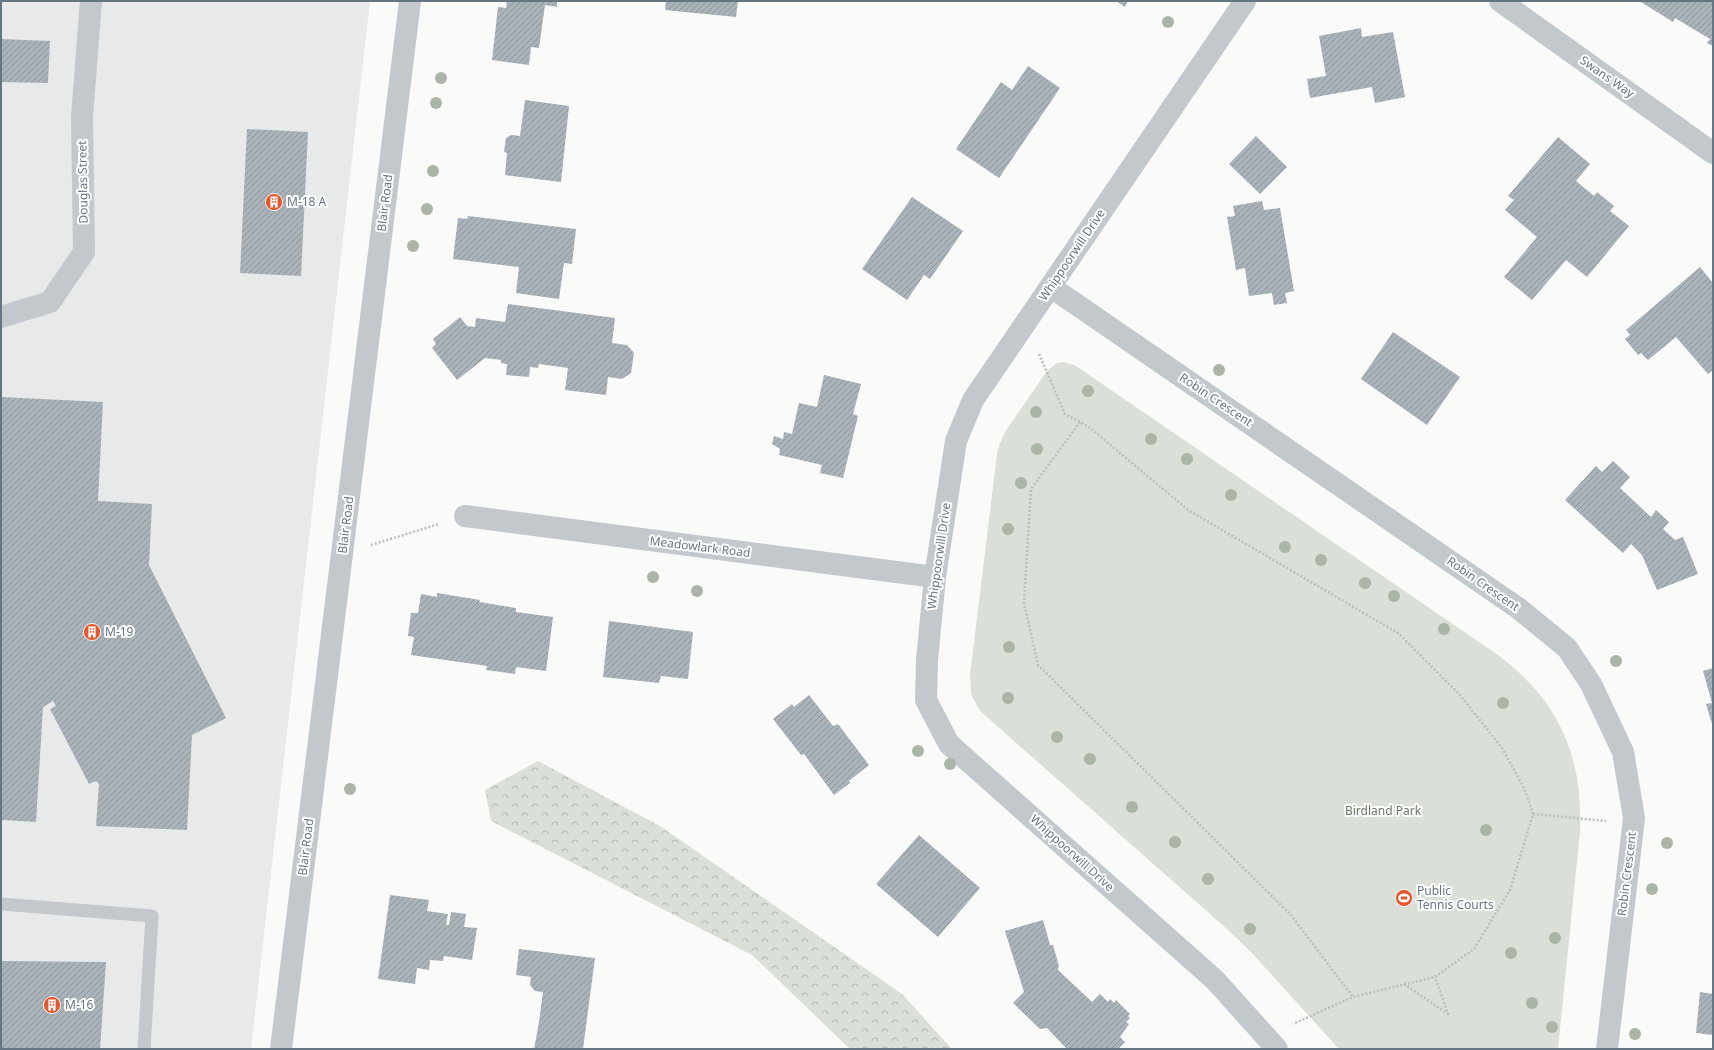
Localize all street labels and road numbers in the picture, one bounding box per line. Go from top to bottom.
street label: Swans Way [1577,52,1639,102]
street label: Douglas Street [73,140,92,224]
street label: Blair Road [373,173,396,233]
street label: Whippoorwill Drive [1034,205,1109,304]
street label: Robin Crescent [1176,369,1257,431]
street label: Blair Road [334,495,357,555]
street label: Whippoorwill Drive [923,501,954,610]
street label: Meadowlark Road [649,532,751,561]
street label: Robin Crescent [1444,552,1523,615]
street label: Whippoorwill Drive [1027,810,1118,895]
street label: Blair Road [294,817,317,877]
street label: Robin Crescent [1613,830,1640,917]

